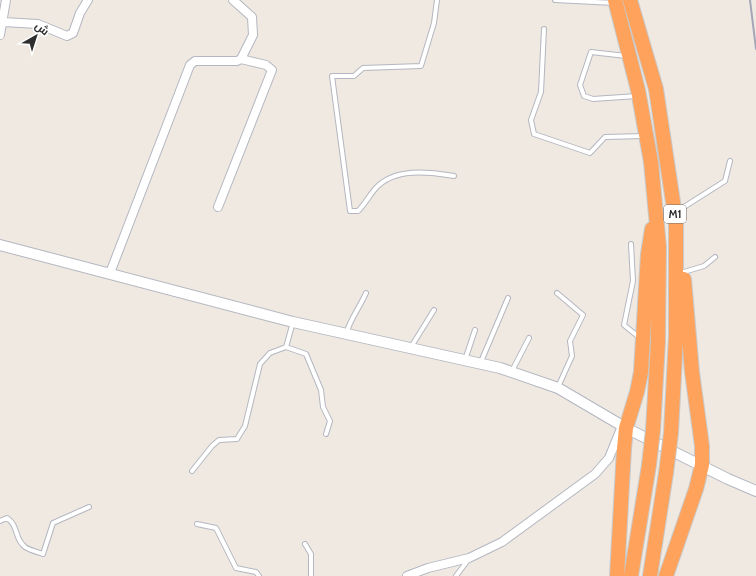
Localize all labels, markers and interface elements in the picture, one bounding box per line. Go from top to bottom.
north arrow [16,16,56,56]
text: ش [32,18,52,38]
road number: M1 [664,205,686,223]

